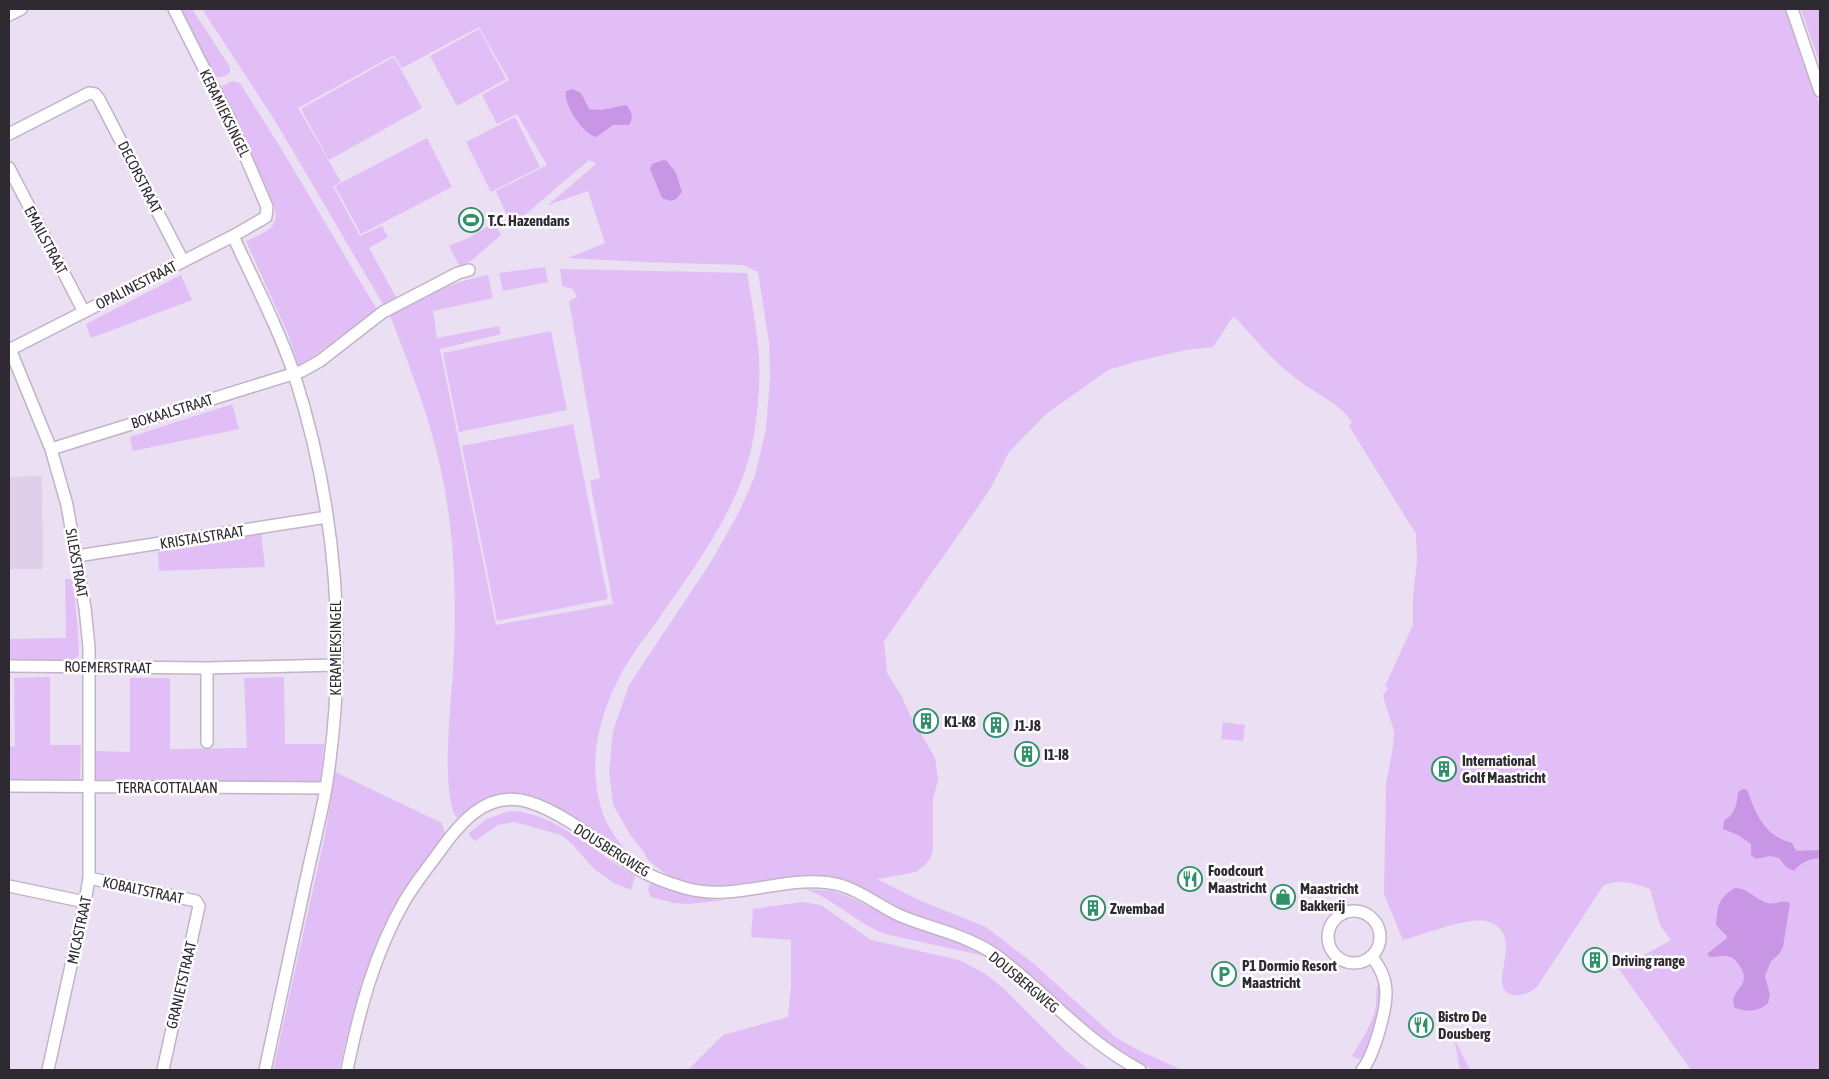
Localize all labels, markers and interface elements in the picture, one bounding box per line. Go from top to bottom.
street label: KERAMIEKSINGEL [196,66,254,160]
street label: DECORSTRAAT [115,138,166,216]
street label: EMAILSTRAAT [21,203,71,277]
sports icon: T.C. Hazendans [458,207,484,233]
place label: T.C. Hazendans [488,212,570,229]
street label: OPALINESTRAAT [93,257,180,313]
street label: BOKAALSTRAAT [129,390,215,432]
street label: KRISTALSTRAAT [159,522,246,552]
street label: SILEXSTRAAT [63,527,92,599]
street label: KERAMIEKSINGEL [327,600,344,696]
street label: ROEMERSTRAAT [64,658,152,676]
building icon: K1-K8 [913,708,939,734]
building icon: J1-J8 [983,712,1009,738]
place label: K1-K8 [944,713,976,730]
place label: J1-J8 [1013,717,1041,734]
building icon: I1-I8 [1014,741,1040,767]
place label: I1-I8 [1044,746,1069,763]
place label: International Golf Maastricht [1462,752,1546,786]
building icon: International Golf Maastricht [1431,756,1457,782]
street label: TERRA COTTALAAN [116,779,218,796]
street label: DOUSBERGWEG [571,820,653,880]
place label: Foodcourt Maastricht [1208,862,1267,896]
restaurant icon: Foodcourt Maastricht [1177,866,1203,892]
street label: KOBALTSTRAAT [101,873,185,907]
place label: Maastricht Bakkerij [1300,880,1359,914]
shop icon: Maastricht Bakkerij [1270,884,1296,910]
street label: MICASTRAAT [64,894,95,966]
building icon: Zwembad [1080,895,1106,921]
place label: Zwembad [1110,900,1164,917]
street label: GRANIETSTRAAT [163,939,199,1031]
building icon: Driving range [1582,947,1608,973]
street label: DOUSBERGWEG [985,948,1063,1016]
place label: Driving range [1612,952,1685,969]
place label: P1 Dormio Resort Maastricht [1242,957,1338,991]
parking icon: P1 Dormio Resort Maastricht [1211,961,1237,987]
place label: Bistro De Dousberg [1438,1008,1491,1042]
restaurant icon: Bistro De Dousberg [1408,1012,1434,1038]

